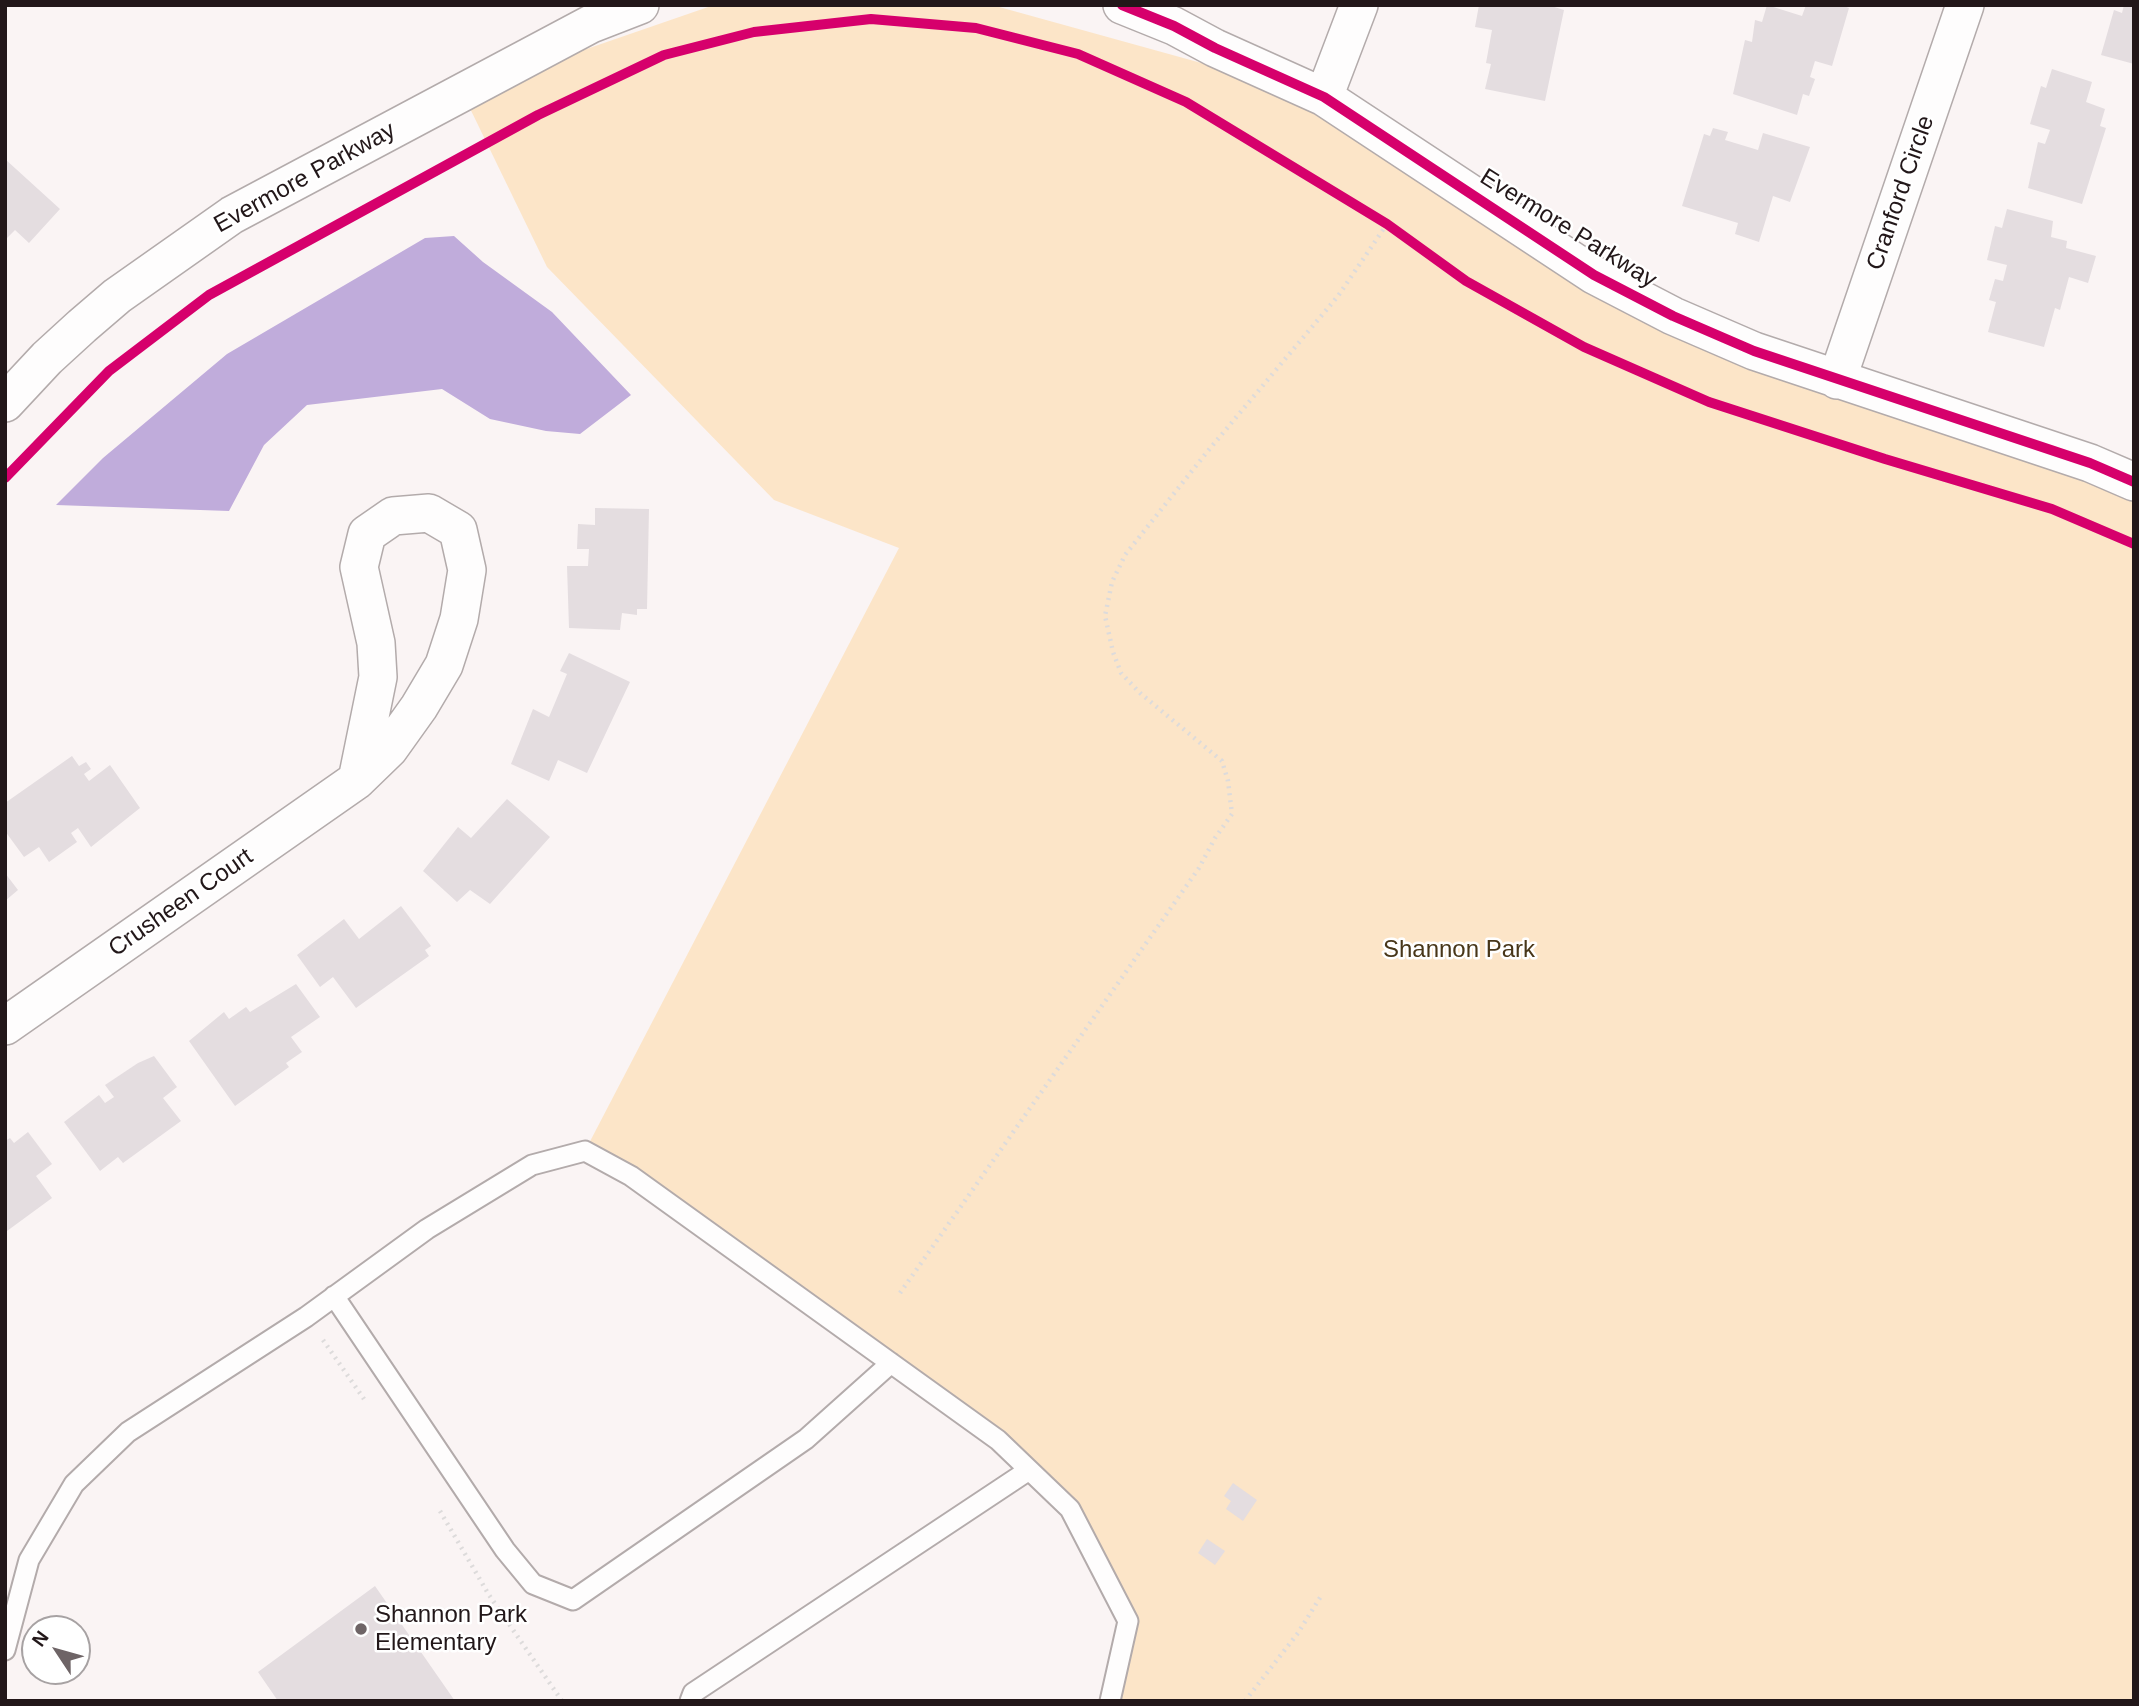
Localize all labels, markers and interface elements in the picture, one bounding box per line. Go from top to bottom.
street label: Cranford Circle [1861,112,1941,274]
street label: Evermore Parkway [209,116,401,240]
street label: Evermore Parkway [1474,163,1662,295]
street label: Crusheen Court [103,843,259,963]
park label: Shannon Park [1383,936,1535,964]
place label: Shannon Park Elementary [375,1601,527,1657]
north arrow [21,1615,91,1685]
marker: Shannon Park Elementary [353,1621,369,1637]
text: N [28,1627,53,1650]

